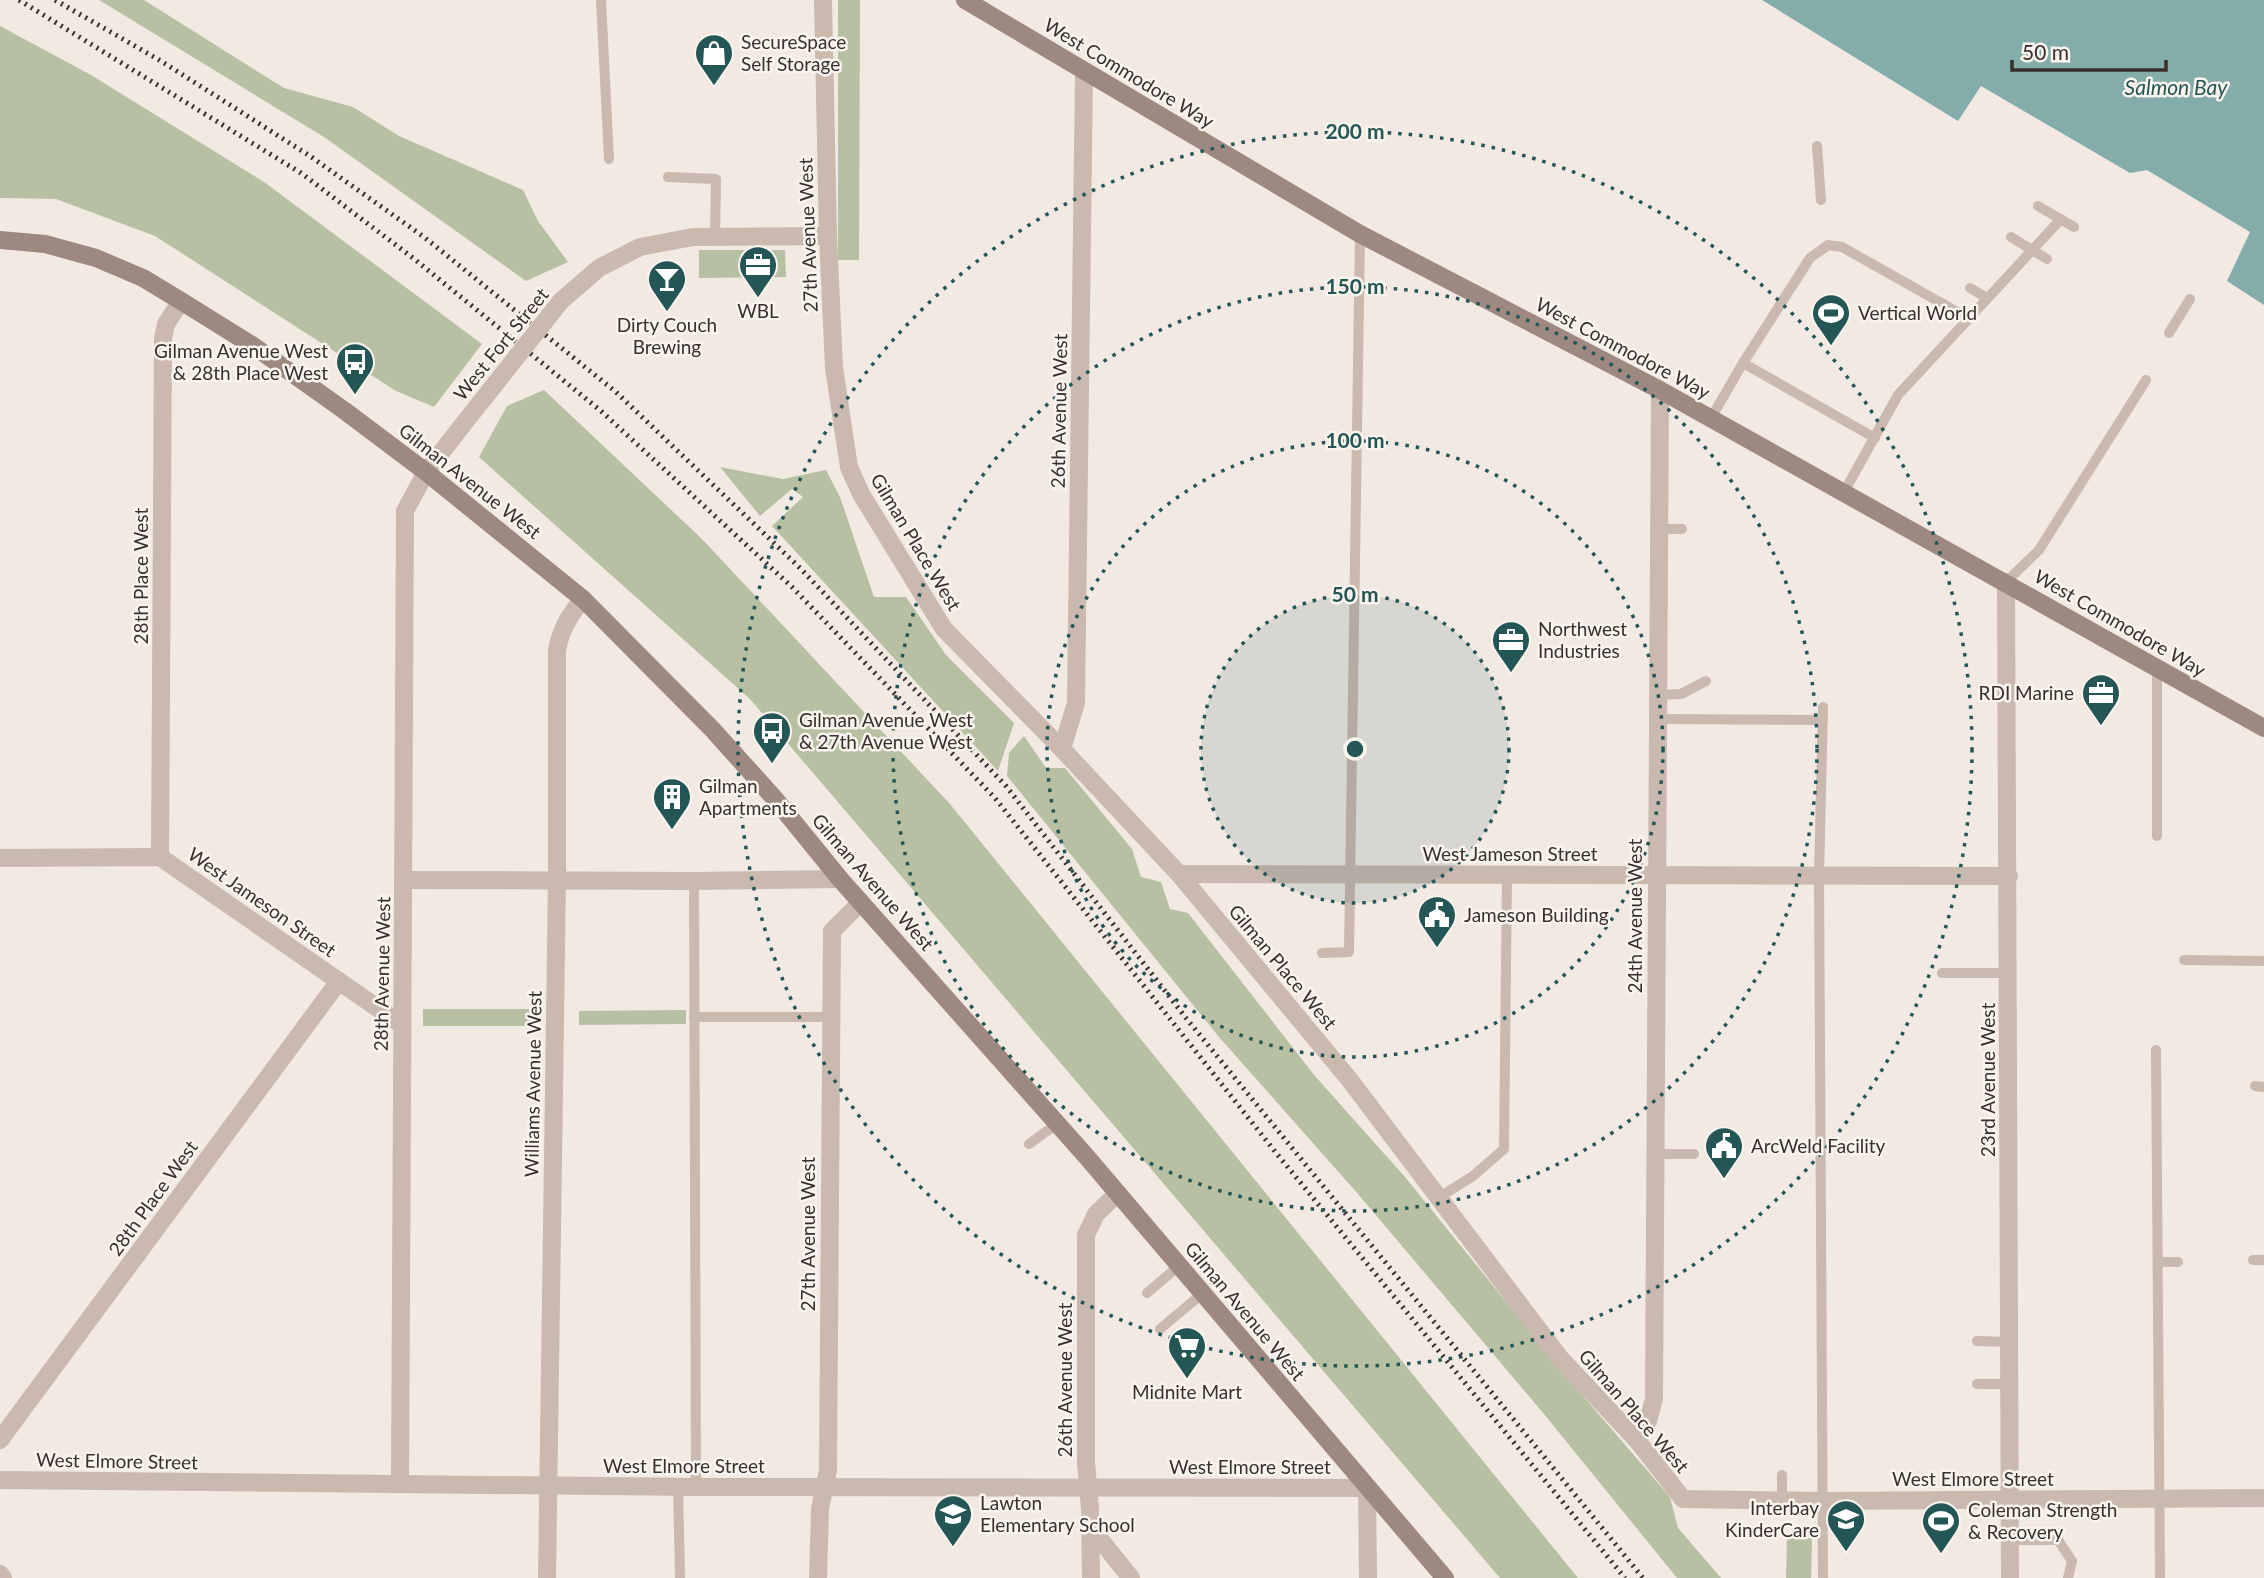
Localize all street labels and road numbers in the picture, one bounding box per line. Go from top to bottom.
street label: West Commodore Way [1040,13,1219,133]
street label: 27th Avenue West [793,157,822,313]
street label: West Fort Street [448,283,553,404]
street label: West Commodore Way [1532,292,1714,403]
street label: 26th Avenue West [1046,333,1071,489]
street label: Gilman Avenue West [395,418,546,543]
street label: Gilman Place West [866,469,967,615]
street label: 28th Place West [129,507,152,644]
street label: West Commodore Way [2030,564,2210,681]
street label: Gilman Avenue West [808,808,939,955]
street label: 24th Avenue West [1623,838,1646,993]
street label: West Jameson Street [184,842,341,961]
street label: West Jameson Street [1422,842,1598,865]
street label: 28th Avenue West [369,896,394,1052]
street label: Gilman Place West [1224,900,1342,1034]
street label: Williams Avenue West [519,990,546,1177]
street label: 23rd Avenue West [1976,1002,1999,1157]
street label: 28th Place West [103,1135,202,1260]
street label: 27th Avenue West [796,1156,819,1311]
street label: Gilman Avenue West [1181,1237,1310,1385]
street label: 26th Avenue West [1053,1302,1076,1457]
street label: Gilman Place West [1575,1344,1694,1477]
street label: West Elmore Street [36,1448,198,1473]
street label: West Elmore Street [603,1454,765,1477]
street label: West Elmore Street [1169,1455,1331,1478]
street label: West Elmore Street [1892,1467,2054,1490]

